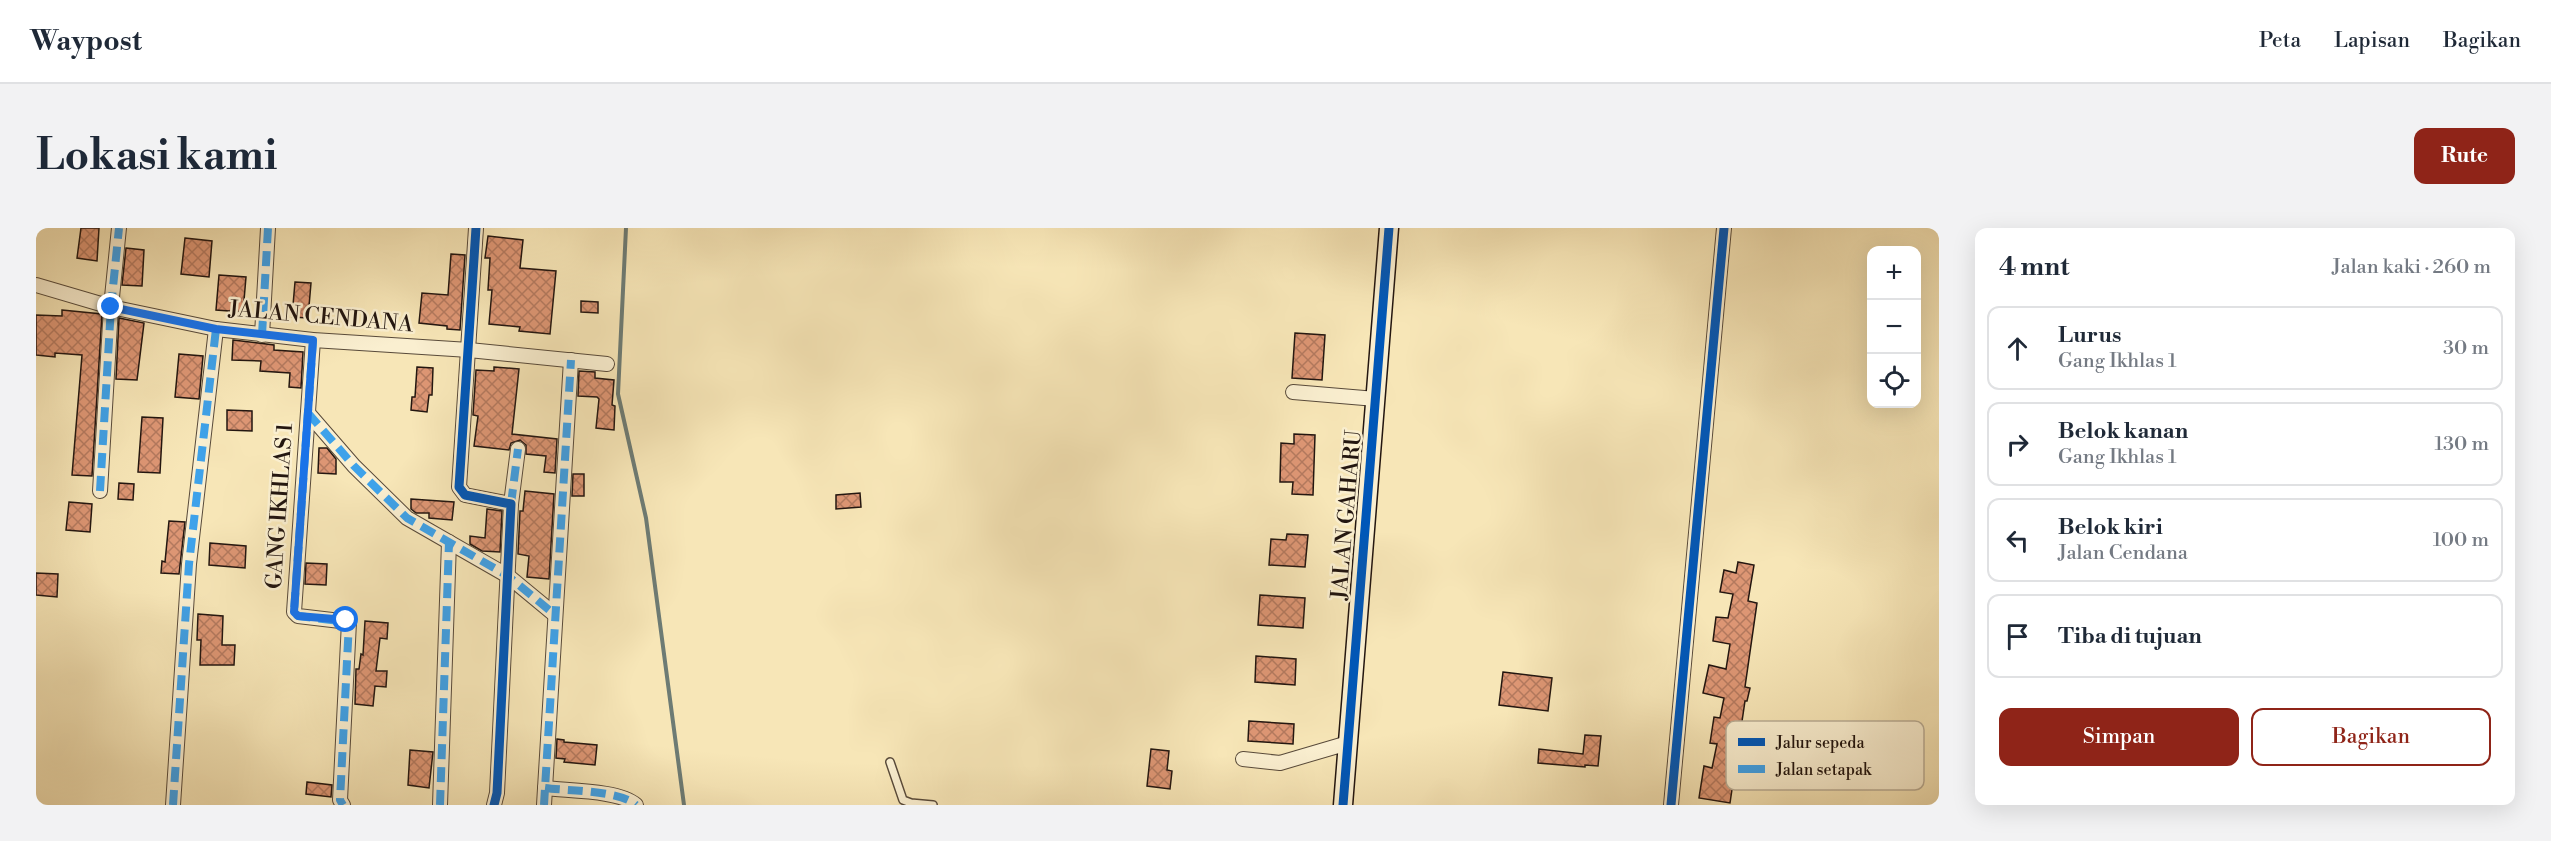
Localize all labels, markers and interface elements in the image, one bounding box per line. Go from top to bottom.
text: Waypost [30,24,142,59]
text: Peta [2259,28,2301,54]
text: Lapisan [2334,28,2410,54]
text: Bagikan [2443,28,2521,54]
button: Rute [2414,128,2515,184]
text: Lokasi kami [36,130,277,183]
map controls [1867,246,1921,408]
button: + [1867,246,1921,300]
text: 4 mnt [1999,251,2069,283]
text: Jalan kaki · 260 m [2332,255,2491,280]
route end [97,293,123,319]
street label: JALAN CENDANA [227,295,415,339]
button: − [1867,300,1921,354]
text: Lurus [2058,322,2121,349]
icon: ahead [2001,332,2034,365]
text: 30 m [2443,336,2489,361]
text: Gang Ikhlas 1 [2058,349,2177,374]
button: locate [1867,354,1921,408]
text: Belok kanan [2058,418,2188,445]
street label: GANG IKHLAS 1 [261,422,299,590]
street label: JALAN GAHARU [1326,428,1368,602]
icon: right [2001,428,2034,461]
text: 130 m [2434,432,2489,457]
text: Gang Ikhlas 1 [2058,445,2177,470]
text: Belok kiri [2058,514,2163,541]
icon: left [2001,524,2034,557]
text: 100 m [2433,528,2489,553]
text: Jalan Cendana [2058,541,2188,566]
route start [332,606,358,632]
icon: arrive [2001,620,2034,653]
text: Tiba di tujuan [2058,623,2202,650]
button: Simpan [1999,708,2239,766]
button: Bagikan [2251,708,2491,766]
legend [1726,721,1924,790]
text: Jalur sepeda [1775,733,1865,753]
text: Jalan setapak [1775,760,1873,780]

